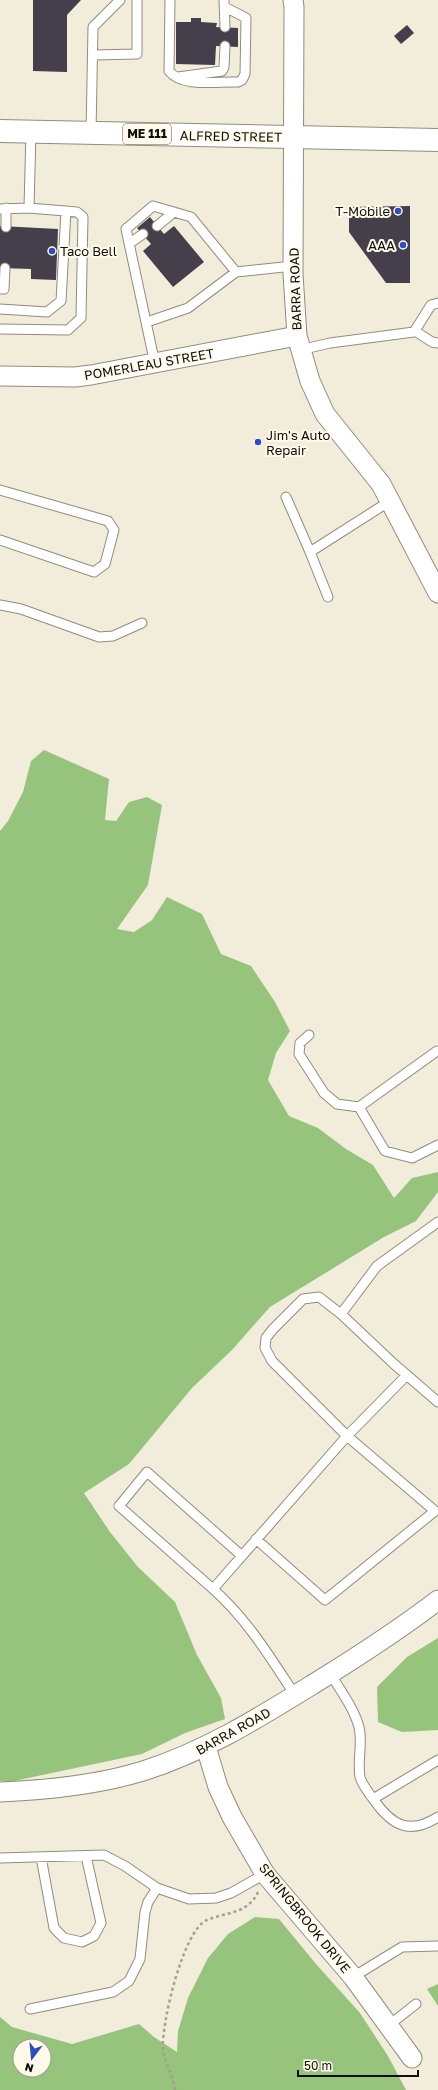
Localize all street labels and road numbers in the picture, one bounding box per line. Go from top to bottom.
road number: ME 111 [123,124,171,144]
street label: ALFRED STREET [180,127,282,145]
street label: BARRA ROAD [286,247,304,331]
street label: POMERLEAU STREET [83,345,215,383]
street label: BARRA ROAD [193,1704,273,1758]
street label: SPRINGBROOK DRIVE [256,1860,354,1976]

